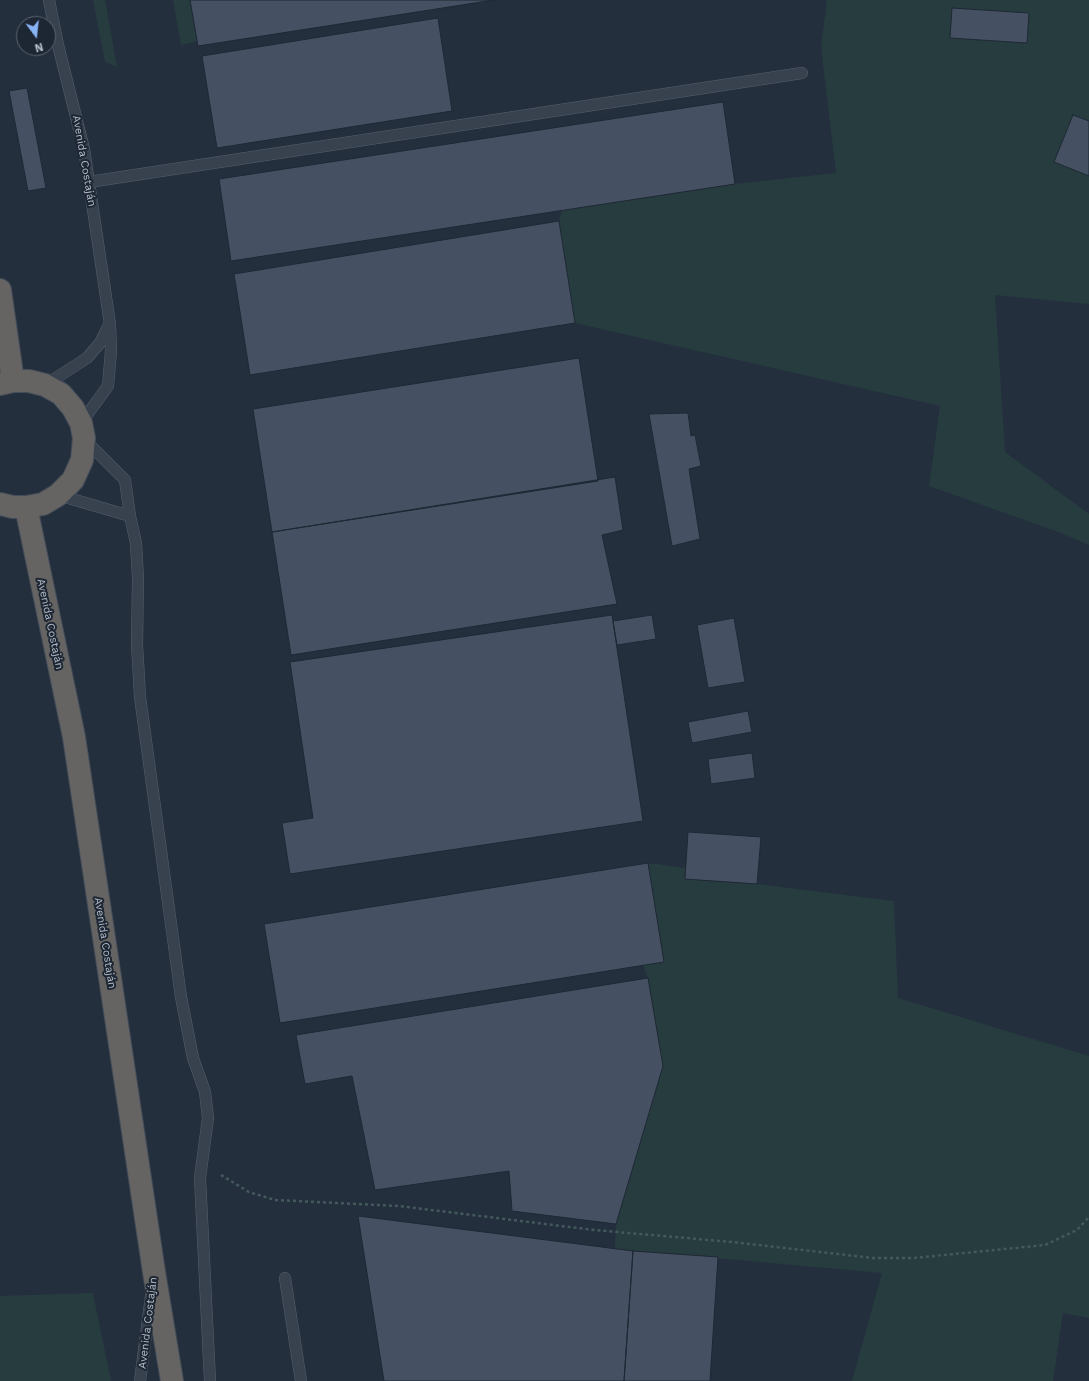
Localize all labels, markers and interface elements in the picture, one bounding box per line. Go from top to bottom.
north arrow [16,16,56,56]
text: N [33,40,45,54]
street label: Avenida Costaján [69,114,99,208]
street label: Avenida Costaján [34,577,66,671]
street label: Avenida Costaján [91,896,119,990]
street label: Avenida Costaján [136,1276,160,1370]

